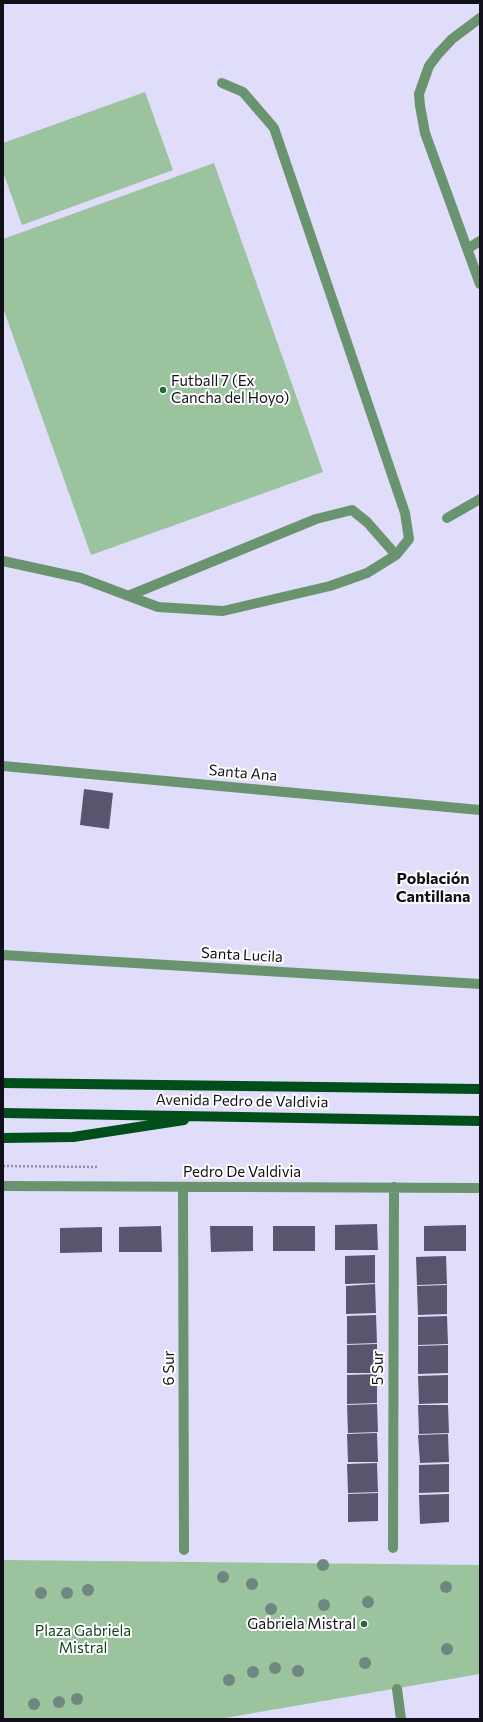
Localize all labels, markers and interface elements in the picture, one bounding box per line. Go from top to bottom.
place label: Futball 7 (Ex Cancha del Hoyo) [171,372,289,407]
marker: Futball 7 (Ex Cancha del Hoyo) [158,385,168,395]
street label: Santa Ana [208,761,278,785]
district label: Población Cantillana [396,869,470,907]
street label: Santa Lucila [201,944,283,966]
street label: Avenida Pedro de Valdivia [155,1090,329,1112]
street label: Pedro De Valdivia [183,1163,301,1181]
street label: 6 Sur [160,1350,178,1386]
street label: 5 Sur [369,1351,387,1385]
place label: Gabriela Mistral [247,1615,356,1633]
marker: Gabriela Mistral [359,1619,369,1629]
park label: Plaza Gabriela Mistral [35,1622,131,1657]

